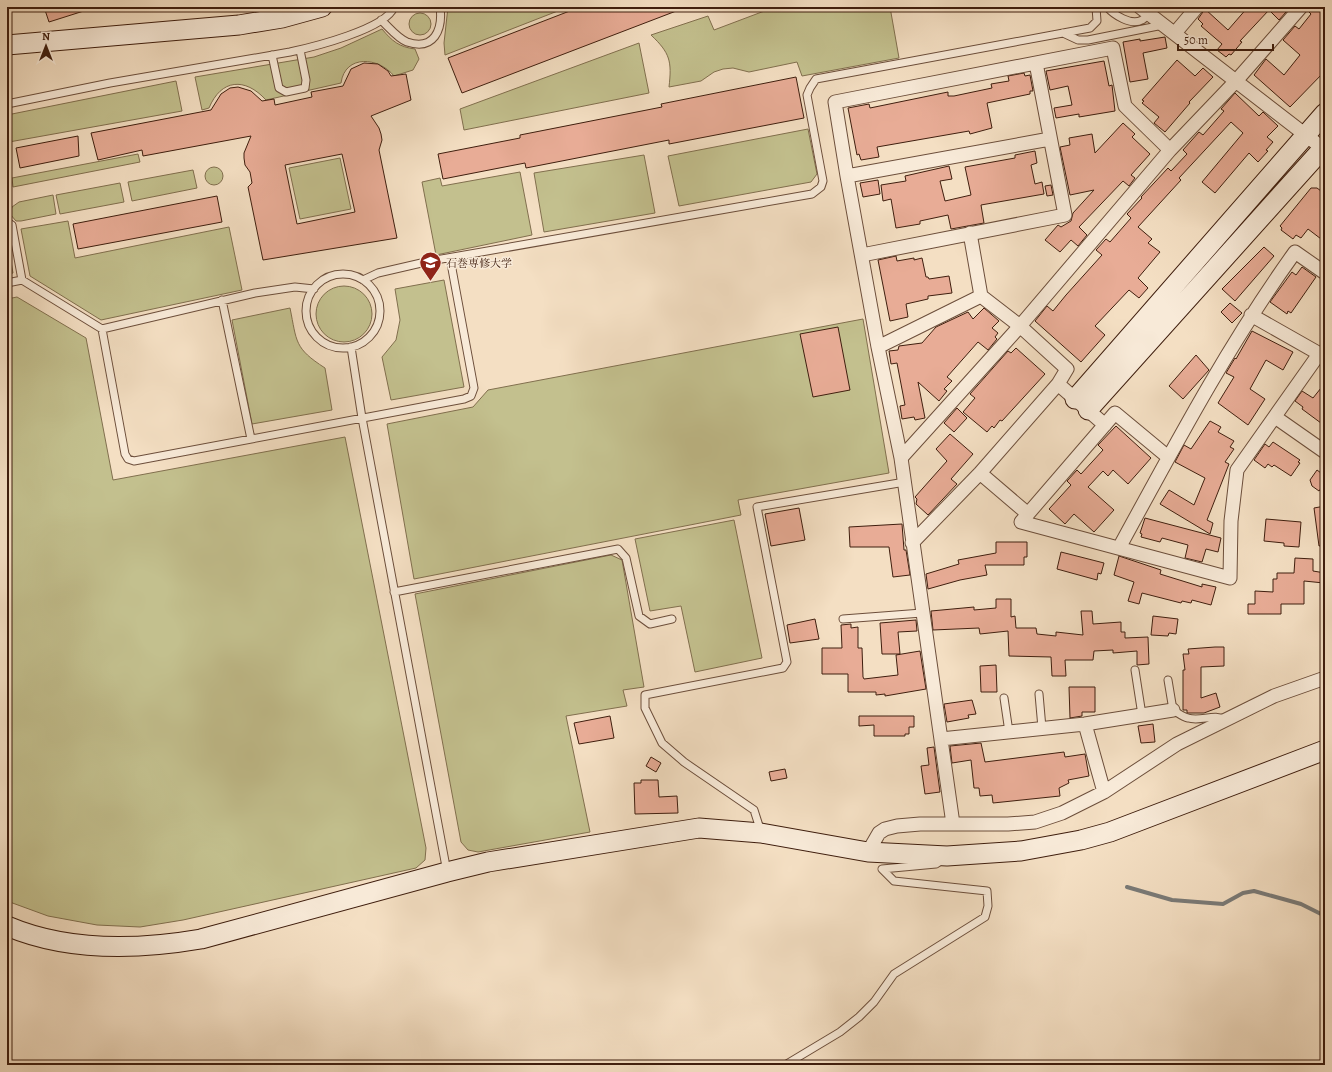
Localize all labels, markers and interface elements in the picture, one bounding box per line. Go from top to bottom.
north arrow [26,26,66,66]
scale bar [1178,26,1273,52]
text: N [42,29,50,44]
text: 50 m [1184,32,1208,48]
school or university icon: 石巻専修大学 [418,250,444,283]
place label: 石巻専修大学 [446,256,512,271]

